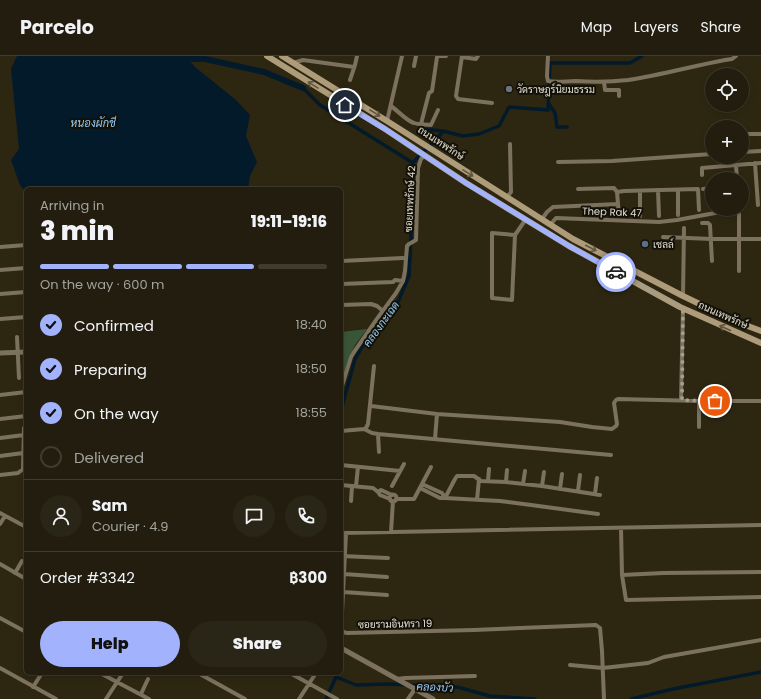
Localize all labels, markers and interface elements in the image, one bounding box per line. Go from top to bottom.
text: Parcelo [20,14,94,41]
text: Map [581,17,612,37]
text: Layers [634,17,678,37]
text: Share [700,17,741,37]
map controls [705,68,749,216]
button: locate [705,68,749,112]
one-way arrow [308,81,319,89]
place label: วัดราษฎร์นิยมธรรม [517,82,595,97]
marker: วัดราษฎร์นิยมธรรม [504,84,514,94]
pin [328,88,362,122]
icon: home [334,94,356,116]
one-way arrow [369,110,381,118]
water label: หนองผักชี [70,115,117,131]
button: + [705,120,749,164]
street label: ถนนเทพรักษ์ [415,122,467,164]
street label: ซอยเทพรักษ์ 42 [401,165,419,233]
one-way arrow [462,169,473,177]
button: − [705,172,749,216]
text: Arriving in [40,196,104,215]
street label: Thep Rak 47 [582,203,643,221]
text: 19:11–19:16 [251,211,327,232]
text: 3 min [40,213,114,249]
place label: เชลล์ [653,237,674,252]
marker: เชลล์ [640,239,650,249]
one-way arrow [585,245,597,253]
courier [596,252,636,292]
icon: car [605,261,627,283]
text: On the way · 600 m [40,275,165,294]
street label: ถนนเทพรักษ์ [696,297,750,333]
water label: คลองกะเฉด [359,298,403,350]
icon: check [40,314,62,336]
text: Confirmed [74,315,154,336]
text: 18:40 [296,315,327,334]
one-way arrow [719,323,731,331]
icon: check [40,358,62,380]
text: Preparing [74,359,147,380]
text: 18:50 [296,359,327,378]
pin [698,384,732,418]
icon: bag [704,390,726,412]
icon: check [40,402,62,424]
text: On the way [74,403,159,424]
text: 18:55 [296,403,327,422]
text: Delivered [74,447,144,468]
button: person [40,495,82,537]
text: Sam [92,495,127,516]
button: chat [233,495,275,537]
button: phone [285,495,327,537]
text: Courier · 4.9 [92,517,168,536]
text: Order #3342 [40,567,135,588]
text: ฿300 [289,567,327,588]
street label: ซอยรามอินทรา 19 [358,616,432,632]
button: Help [40,621,180,667]
button: Share [188,621,327,667]
water label: คลองบัว [416,678,454,696]

